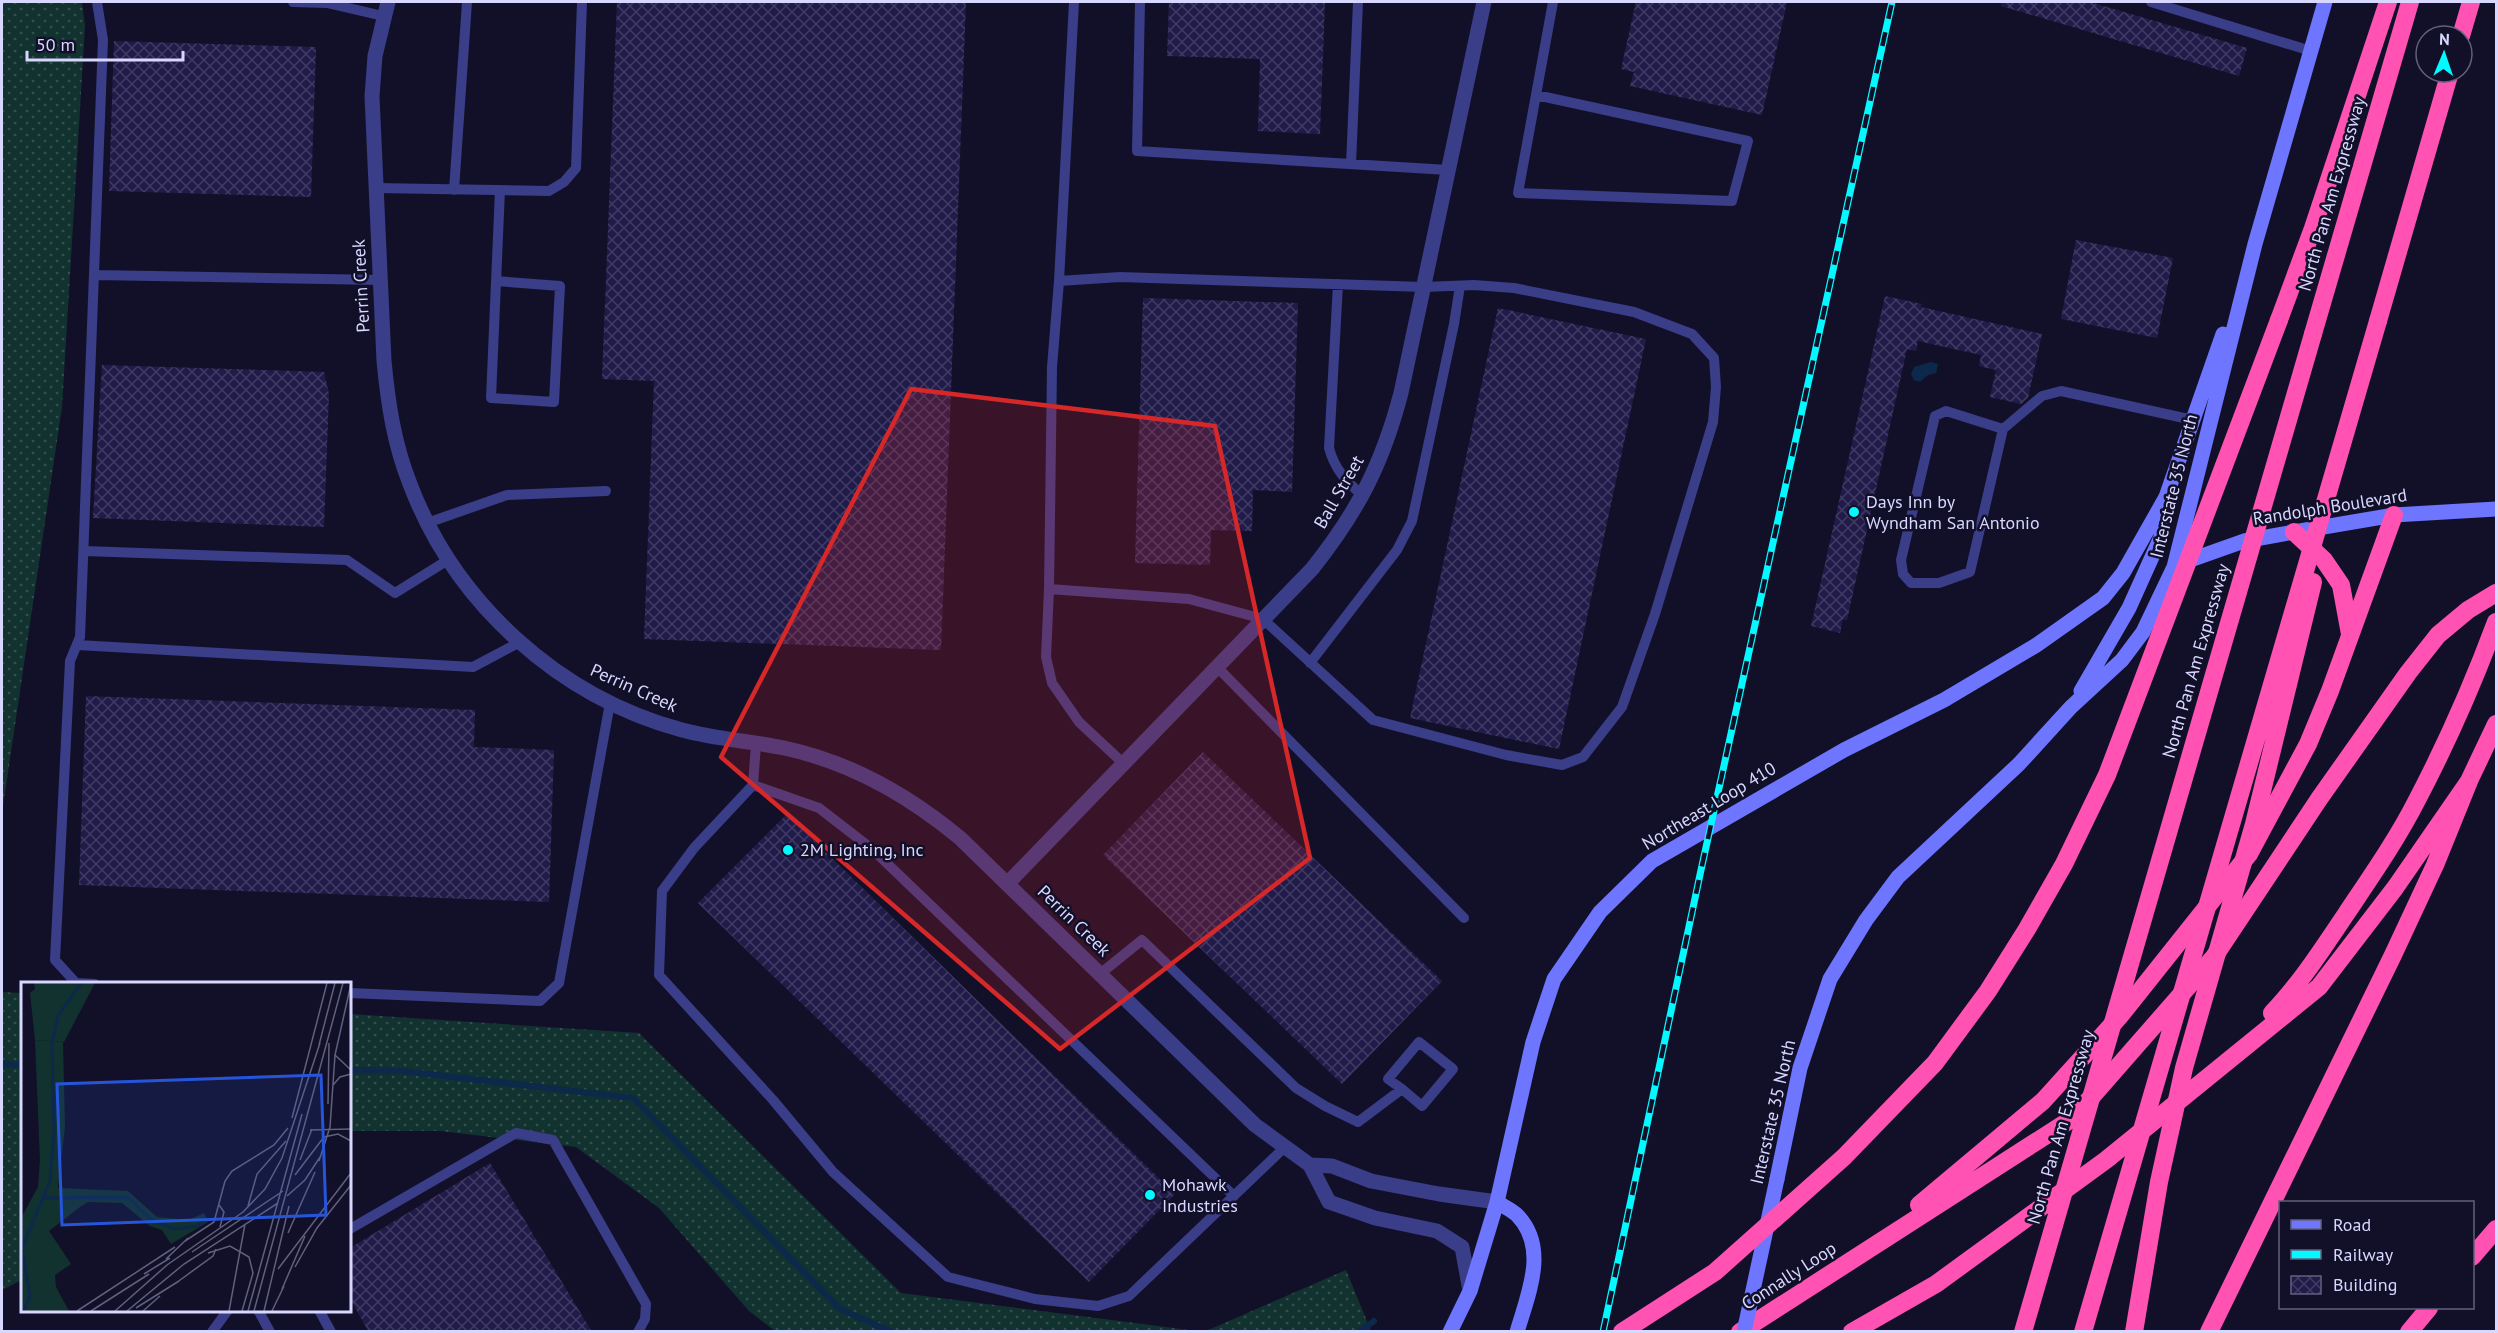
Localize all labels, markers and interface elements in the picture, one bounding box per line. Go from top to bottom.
scale bar [27,24,183,62]
north arrow [2414,24,2474,84]
text: N [2439,29,2450,49]
text: 50 m [36,33,75,56]
street label: North Pan Am Expressway [2293,93,2370,294]
street label: Perrin Creek [347,239,374,333]
street label: Interstate 35 North [2145,412,2203,560]
street label: Ball Street [1308,451,1369,532]
street label: Randolph Boulevard [2251,483,2409,530]
place label: Days Inn by Wyndham San Antonio [1866,490,2040,534]
marker: Days Inn by Wyndham San Antonio [1847,505,1861,519]
street label: North Pan Am Expressway [2157,560,2234,761]
street label: Perrin Creek [587,658,682,717]
street label: Northeast Loop 410 [1637,756,1780,855]
place label: 2M Lighting, Inc [800,838,924,861]
marker: 2M Lighting, Inc [781,843,795,857]
street label: Perrin Creek [1033,880,1116,962]
inset map [21,982,351,1312]
street label: North Pan Am Expressway [2022,1026,2099,1227]
street label: Interstate 35 North [1745,1037,1800,1186]
place label: Mohawk Industries [1162,1173,1238,1217]
marker: Mohawk Industries [1143,1188,1157,1202]
legend [2279,1201,2474,1309]
text: Road [2333,1213,2371,1236]
street label: Connally Loop [1737,1236,1840,1315]
text: Railway [2333,1243,2394,1266]
text: Building [2333,1273,2397,1296]

